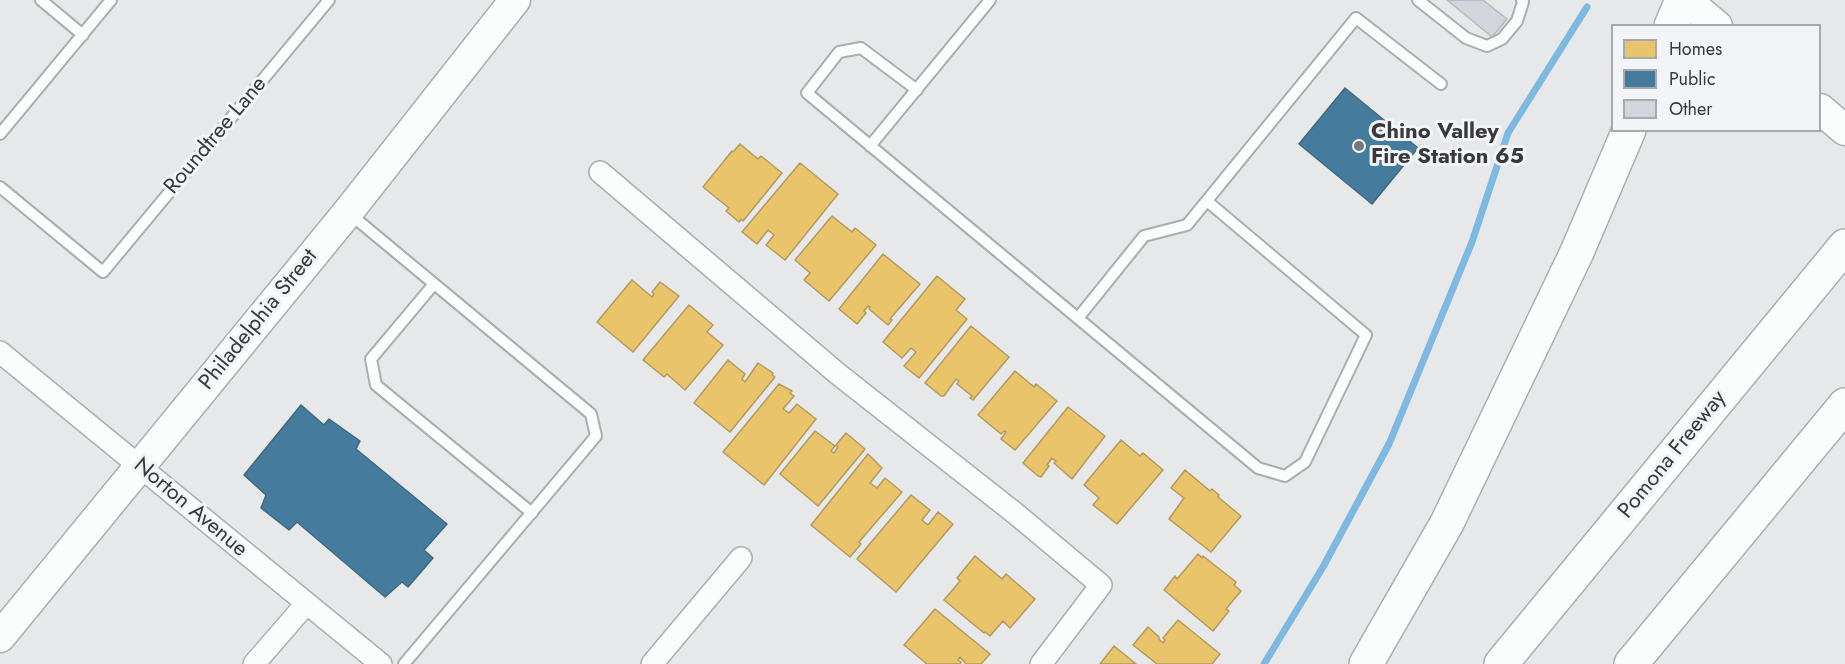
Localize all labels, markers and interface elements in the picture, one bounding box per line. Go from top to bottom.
legend [1611,24,1821,132]
text: Homes [1669,36,1722,62]
text: Public [1669,66,1716,92]
street label: Roundtree Lane [159,72,273,200]
text: Other [1669,96,1712,122]
place label: Chino Valley Fire Station 65 [1371,120,1524,172]
marker: Chino Valley Fire Station 65 [1352,139,1366,153]
street label: Philadelphia Street [194,244,324,396]
street label: Pomona Freeway [1613,386,1733,524]
street label: Norton Avenue [128,453,252,563]

